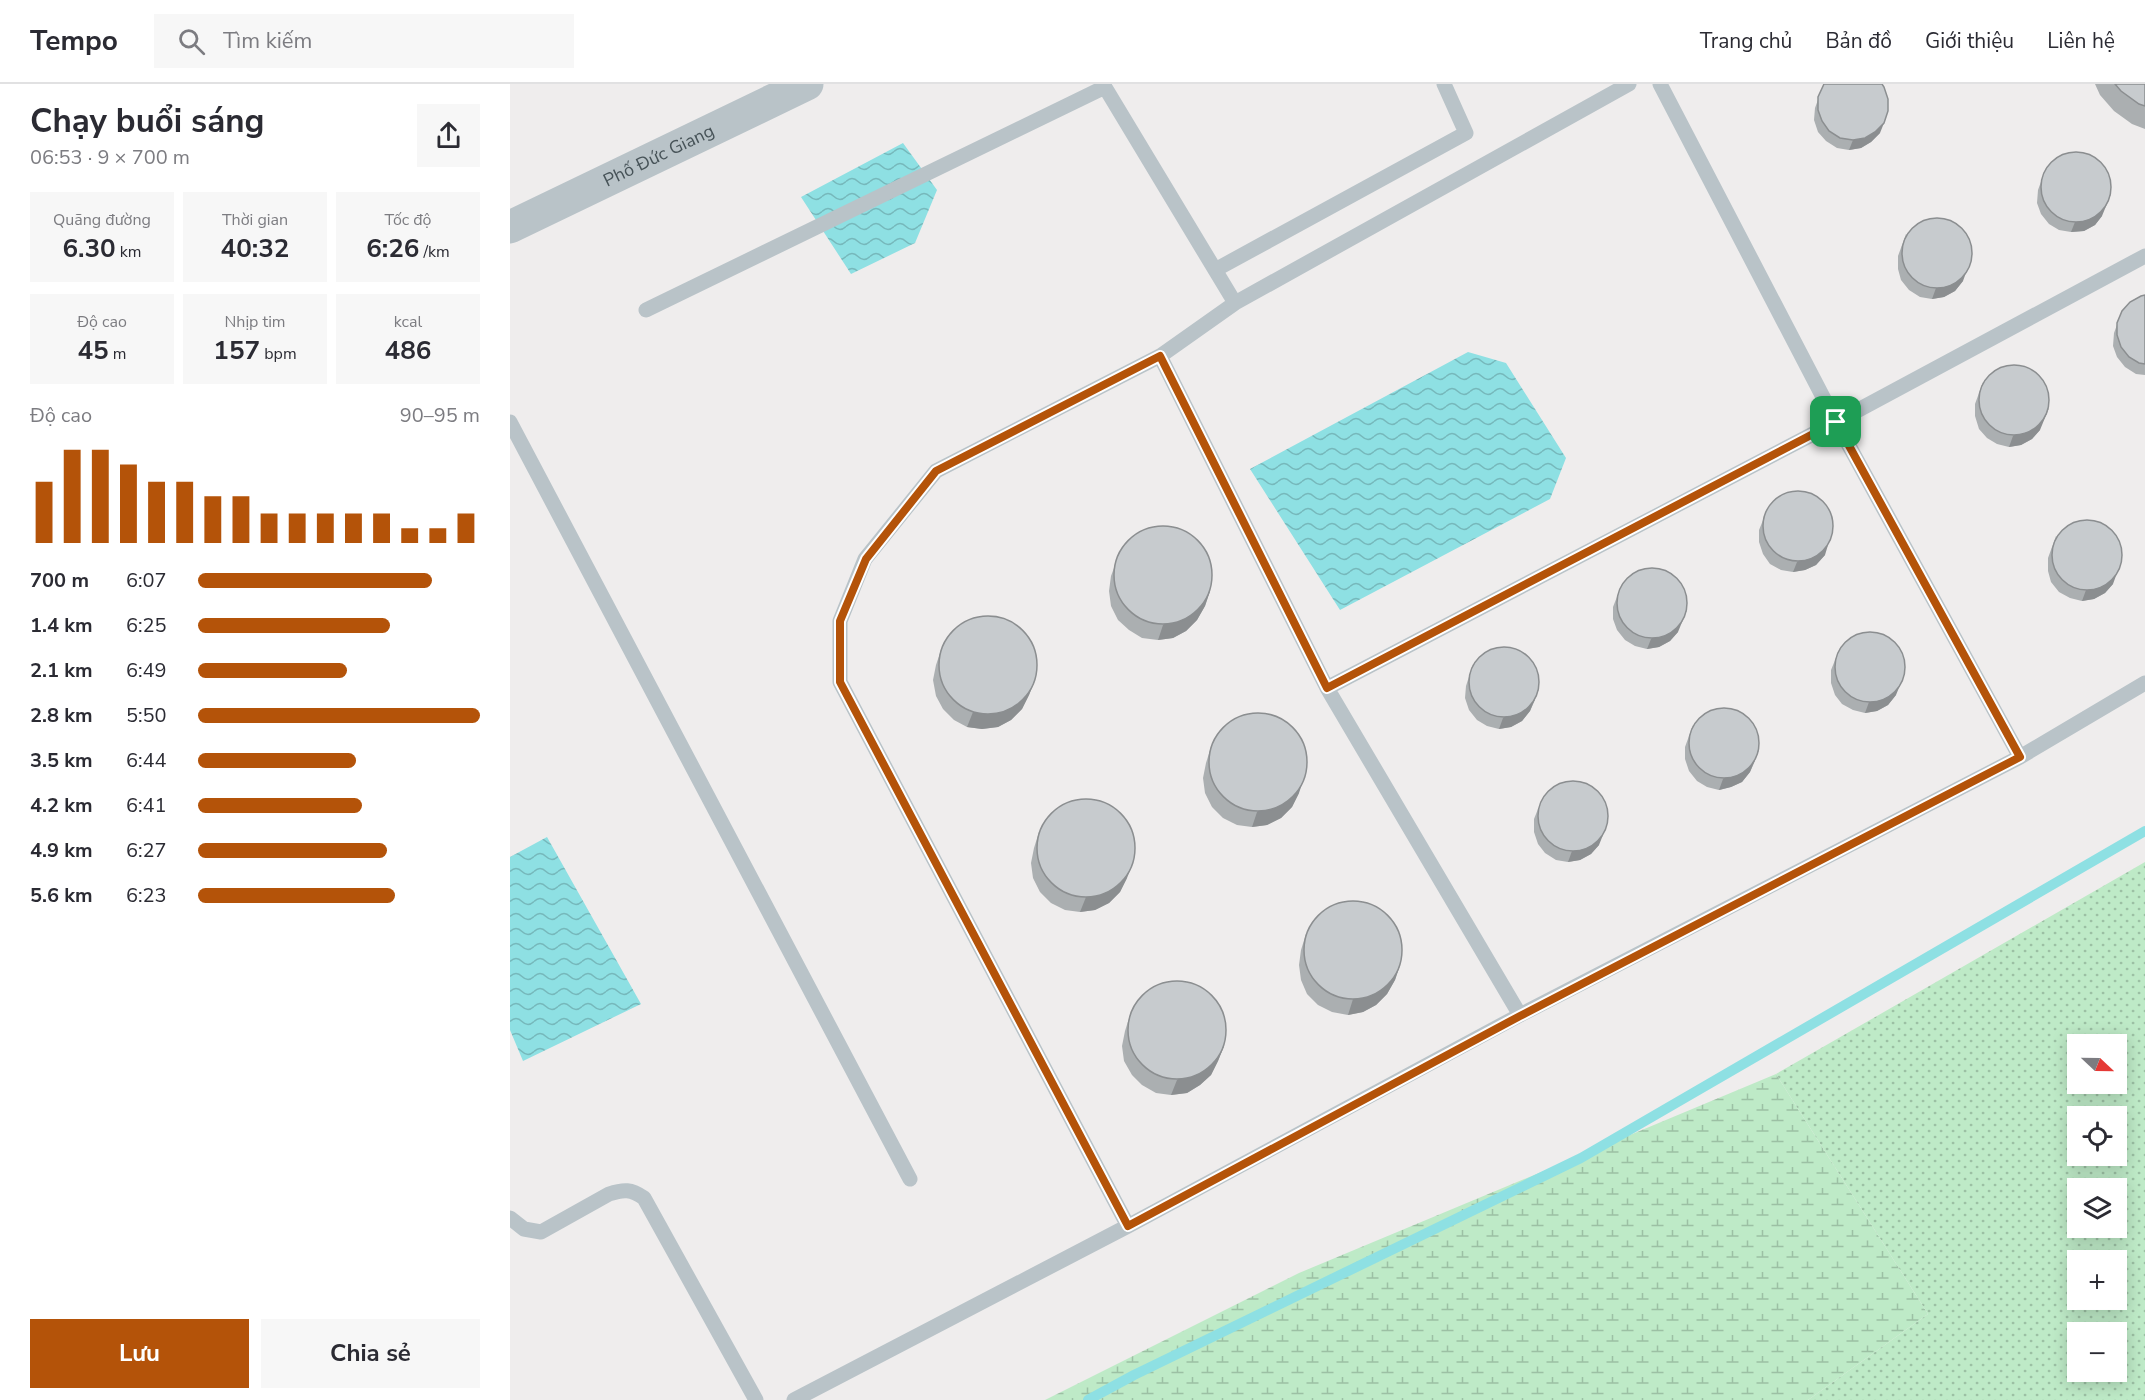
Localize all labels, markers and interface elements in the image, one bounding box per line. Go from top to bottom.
search box [154,14,574,68]
text: Tempo [30,22,118,60]
icon: search [175,25,208,58]
text: Tìm kiếm [223,26,312,56]
text: Trang chủ [1700,27,1792,55]
text: Bản đồ [1825,27,1892,55]
text: Giới thiệu [1925,27,2014,55]
text: Liên hệ [2047,27,2115,55]
text: Chạy buổi sáng [30,99,265,144]
button: share [417,104,480,167]
street label: Phố Đức Giang [599,119,718,192]
text: 06:53 · 9 × 700 m [30,144,190,171]
text: Quãng đường [53,209,151,231]
text: Thời gian [222,209,288,231]
text: Tốc độ [384,209,432,231]
text: 6.30 [62,231,116,266]
text: 40:32 [221,231,289,266]
text: 6:26 [366,231,419,266]
text: km [116,241,142,263]
text: /km [419,241,450,263]
text: Độ cao [77,311,127,333]
text: Nhịp tim [224,311,286,333]
text: kcal [394,311,422,333]
text: 45 [77,333,109,368]
text: 157 [213,333,260,368]
text: 486 [385,333,431,368]
text: m [109,343,127,365]
text: bpm [260,343,297,365]
pin [1810,396,1861,447]
text: Độ cao [30,402,92,429]
text: 90–95 m [400,402,480,429]
icon: arrive [1819,405,1852,438]
text: 700 m [30,567,89,594]
text: 6:07 [126,567,167,594]
text: 1.4 km [30,612,93,639]
text: 6:25 [126,612,167,639]
text: 2.1 km [30,657,93,684]
text: 6:49 [126,657,167,684]
text: 2.8 km [30,702,93,729]
text: 5:50 [126,702,167,729]
text: 3.5 km [30,747,93,774]
text: 6:44 [126,747,167,774]
text: 4.2 km [30,792,93,819]
text: 6:41 [126,792,167,819]
text: 4.9 km [30,837,93,864]
text: 6:27 [126,837,167,864]
text: 5.6 km [30,882,93,909]
text: 6:23 [126,882,167,909]
north arrow [2067,1034,2127,1094]
map controls [2067,1034,2127,1382]
button: locate [2067,1106,2127,1166]
button: layers [2067,1178,2127,1238]
button: + [2067,1250,2127,1310]
button: Lưu [30,1319,249,1388]
button: Chia sẻ [261,1319,480,1388]
button: − [2067,1322,2127,1382]

